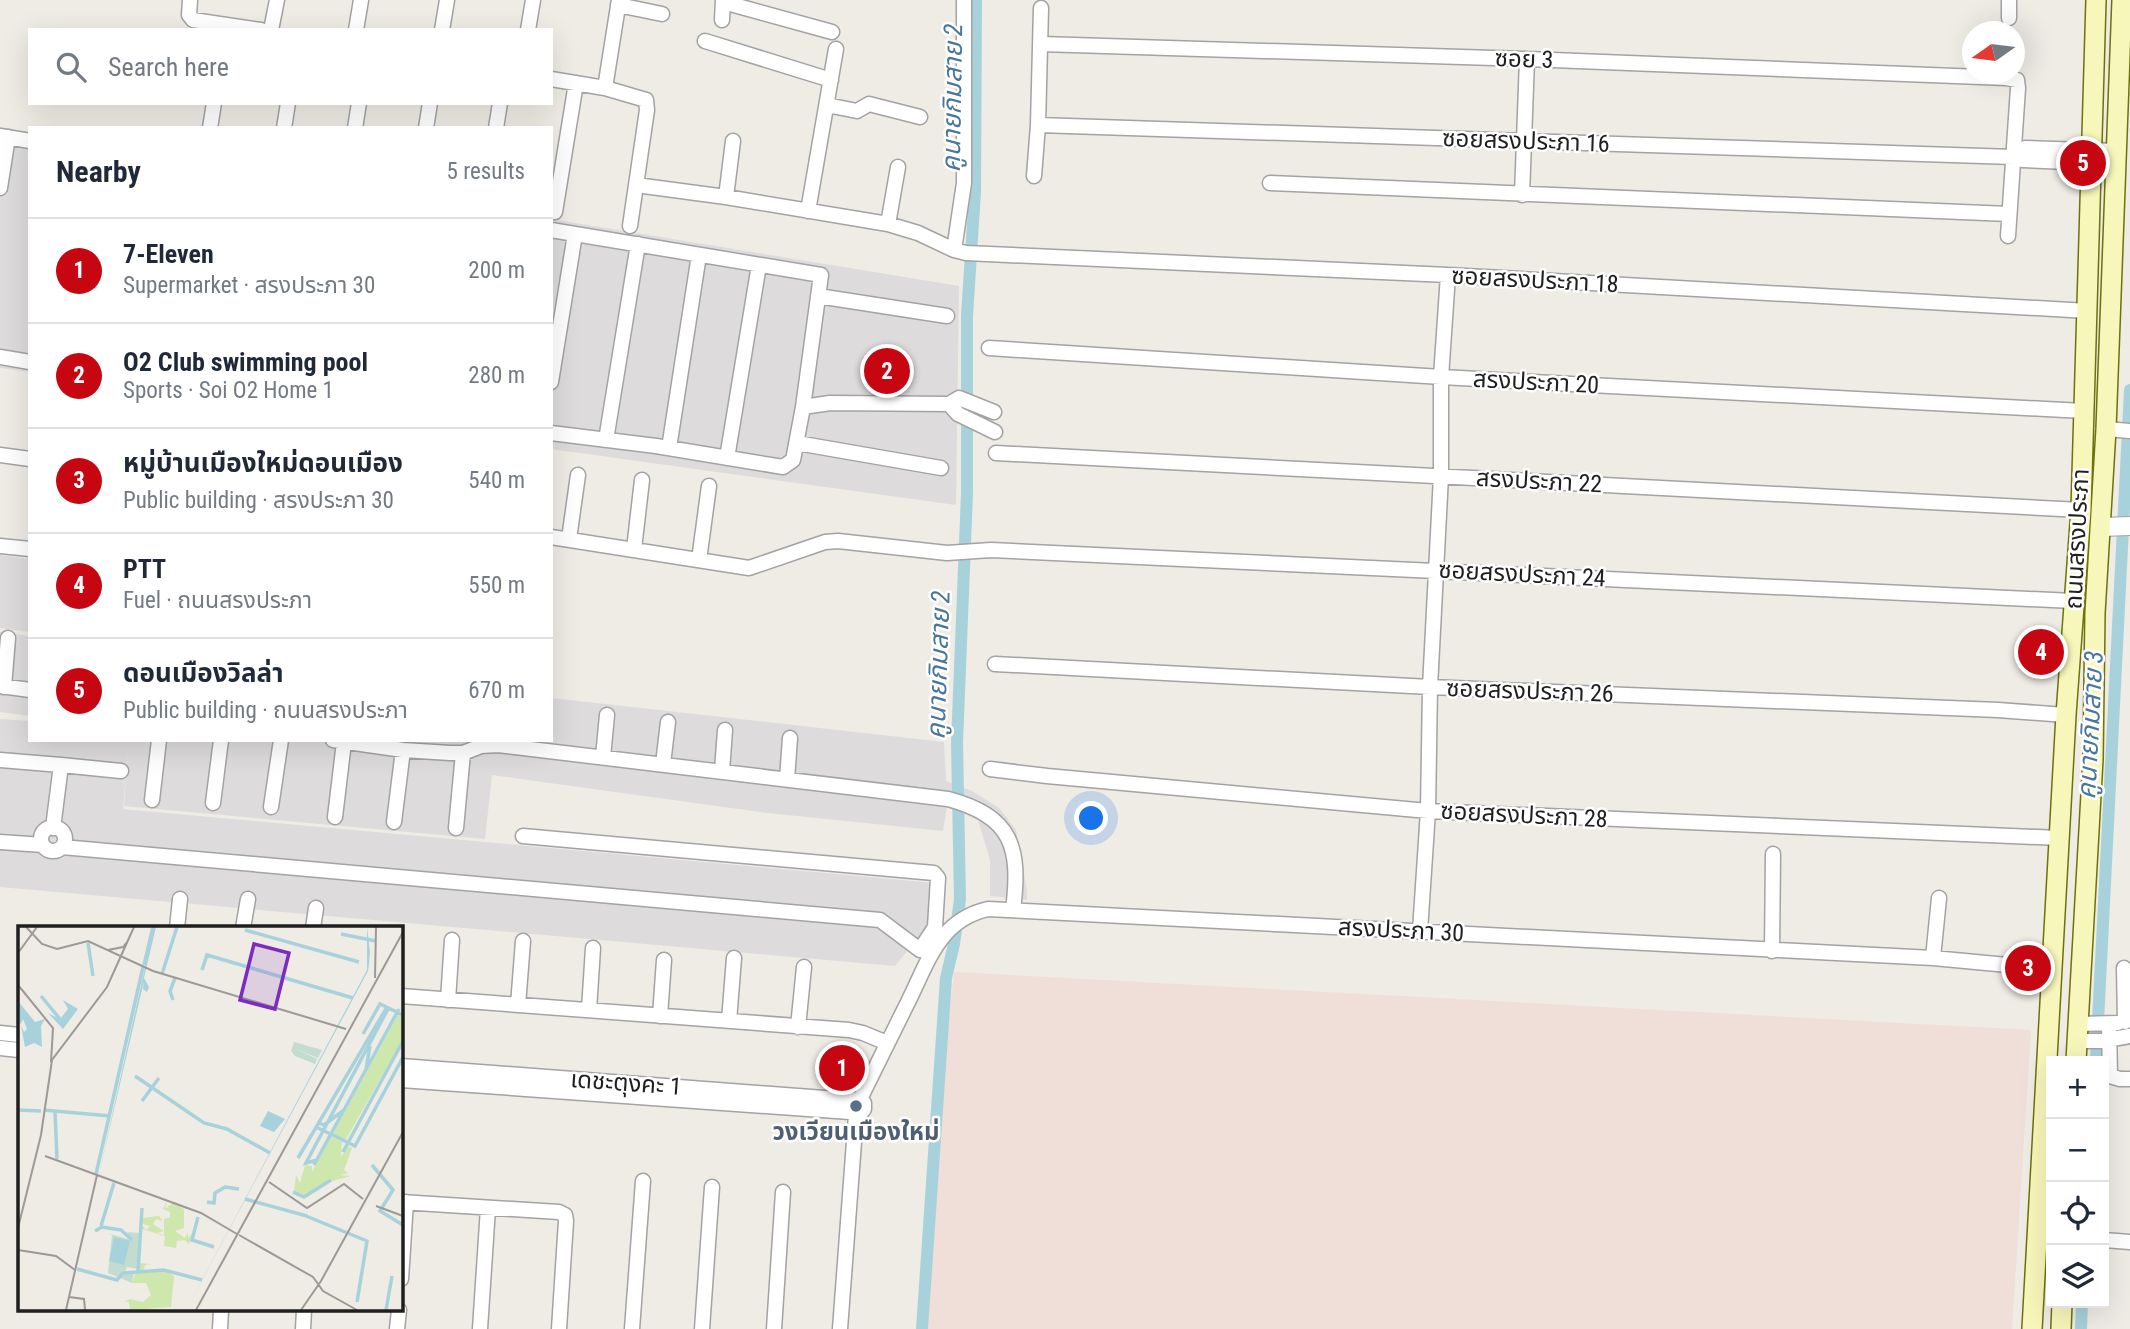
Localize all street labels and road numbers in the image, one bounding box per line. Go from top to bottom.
street label: ซอย 3 [1494,44,1554,74]
street label: ซอยสรงประภา 16 [1442,124,1610,158]
street label: ซอยสรงประภา 18 [1451,262,1619,298]
street label: สรงประภา 20 [1472,365,1600,399]
street label: สรงประภา 22 [1475,464,1603,498]
street label: ถนนสรงประภา [2059,468,2095,610]
street label: ซอยสรงประภา 24 [1438,556,1607,592]
street label: ซอยสรงประภา 26 [1446,674,1614,708]
street label: ซอยสรงประภา 28 [1440,797,1608,833]
street label: สรงประภา 30 [1337,913,1465,947]
street label: เดชะตุงคะ 1 [569,1065,682,1102]

